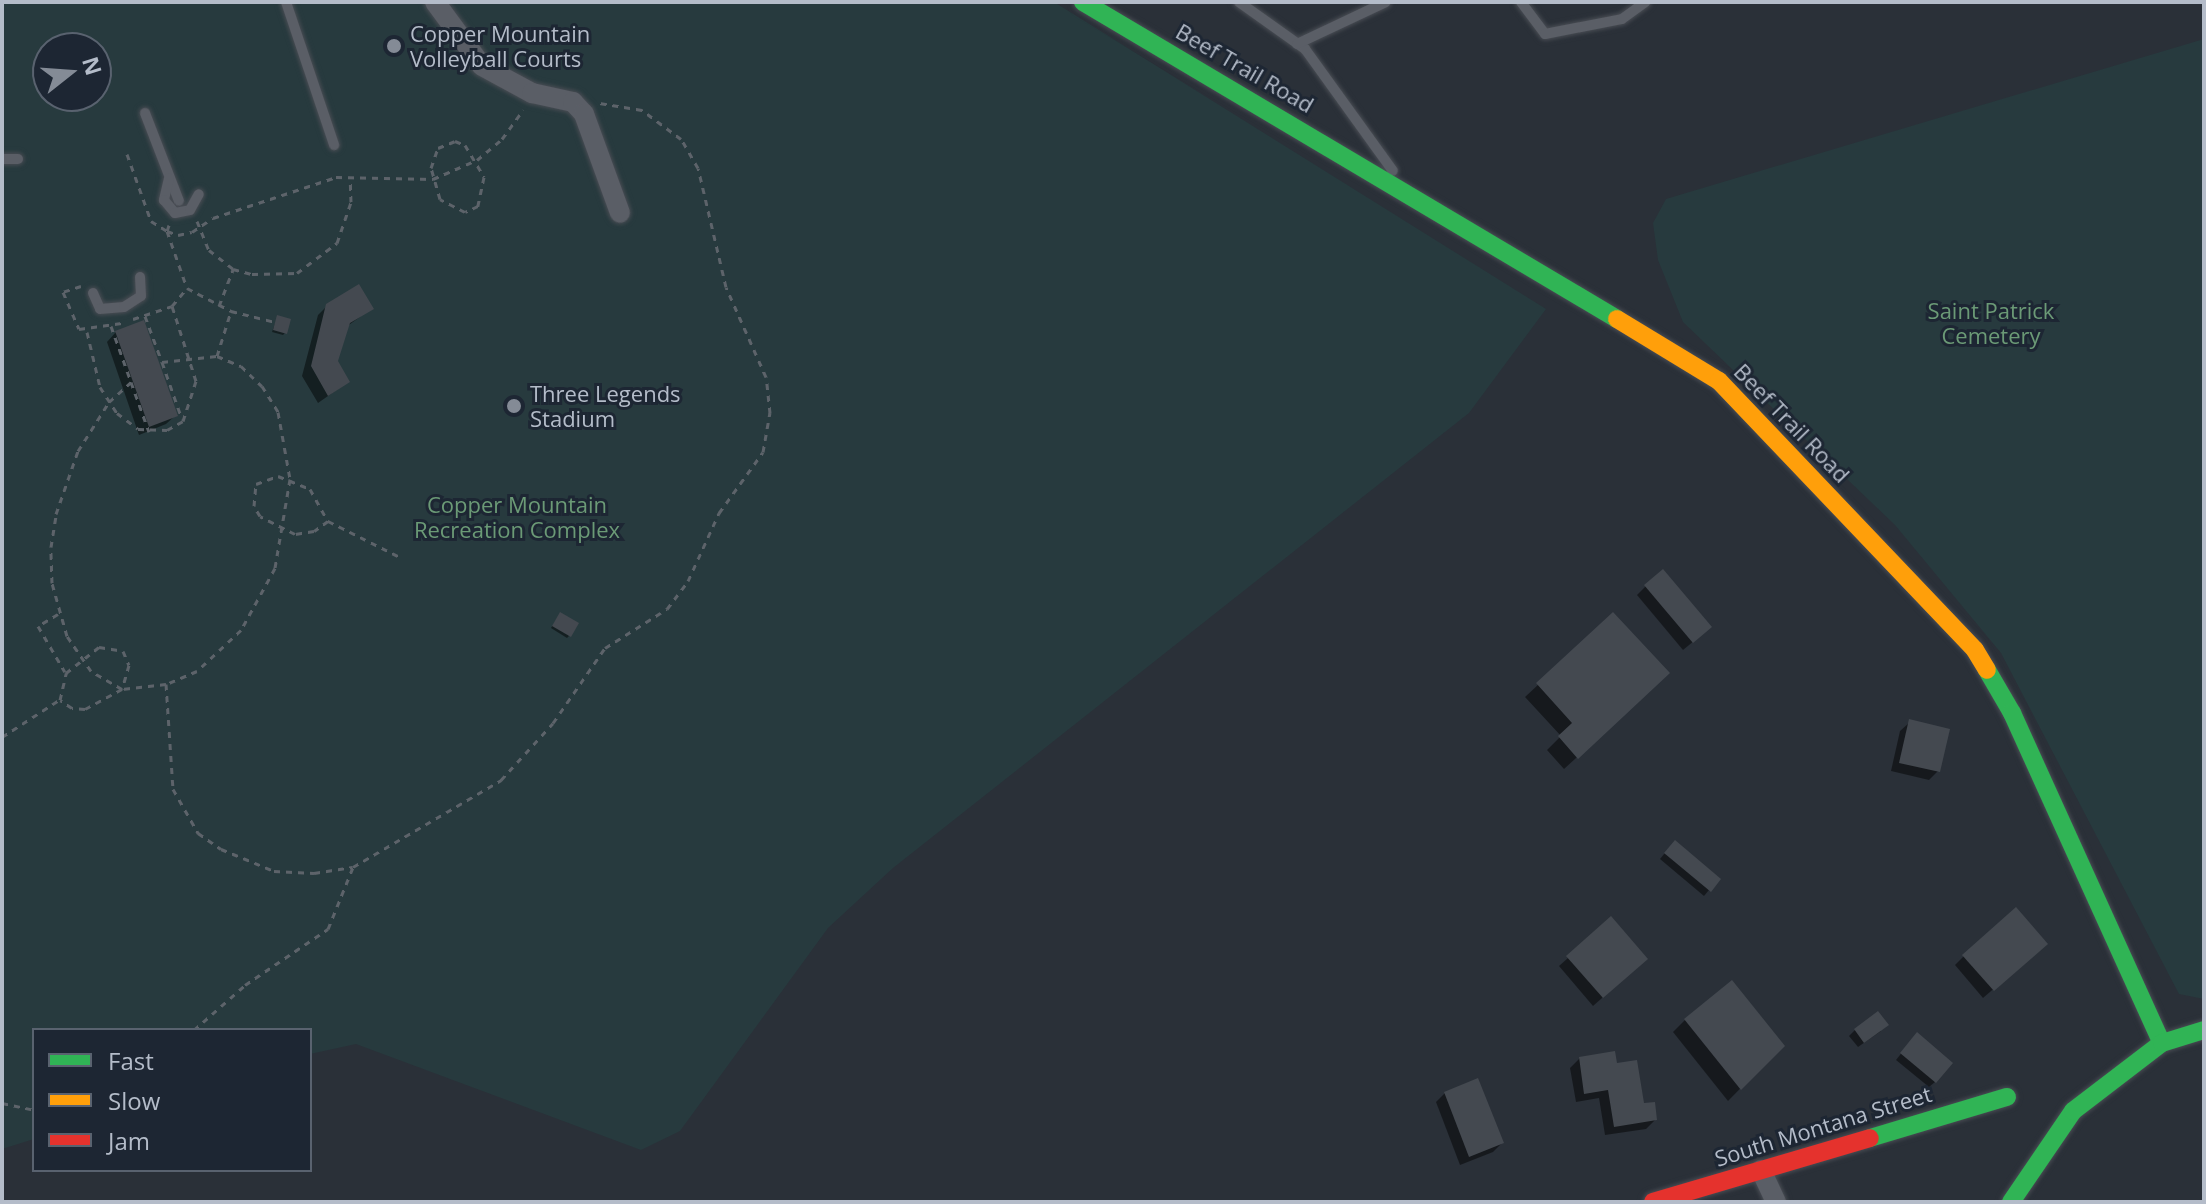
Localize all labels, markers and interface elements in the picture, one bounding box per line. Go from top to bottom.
street label: Beef Trail Road [1171,18,1319,118]
place label: Copper Mountain Volleyball Courts [410,20,590,72]
north arrow [32,32,112,112]
marker: Copper Mountain Volleyball Courts [385,37,403,55]
text: N [76,53,110,79]
park label: Saint Patrick Cemetery [1928,297,2054,348]
street label: Beef Trail Road [1729,358,1855,488]
place label: Three Legends Stadium [530,380,681,432]
marker: Three Legends Stadium [505,397,523,415]
park label: Copper Mountain Recreation Complex [414,491,620,542]
legend [32,1028,312,1172]
text: Fast [108,1044,154,1077]
street label: South Montana Street [1711,1080,1935,1172]
text: Slow [108,1084,160,1117]
text: Jam [108,1124,150,1157]

